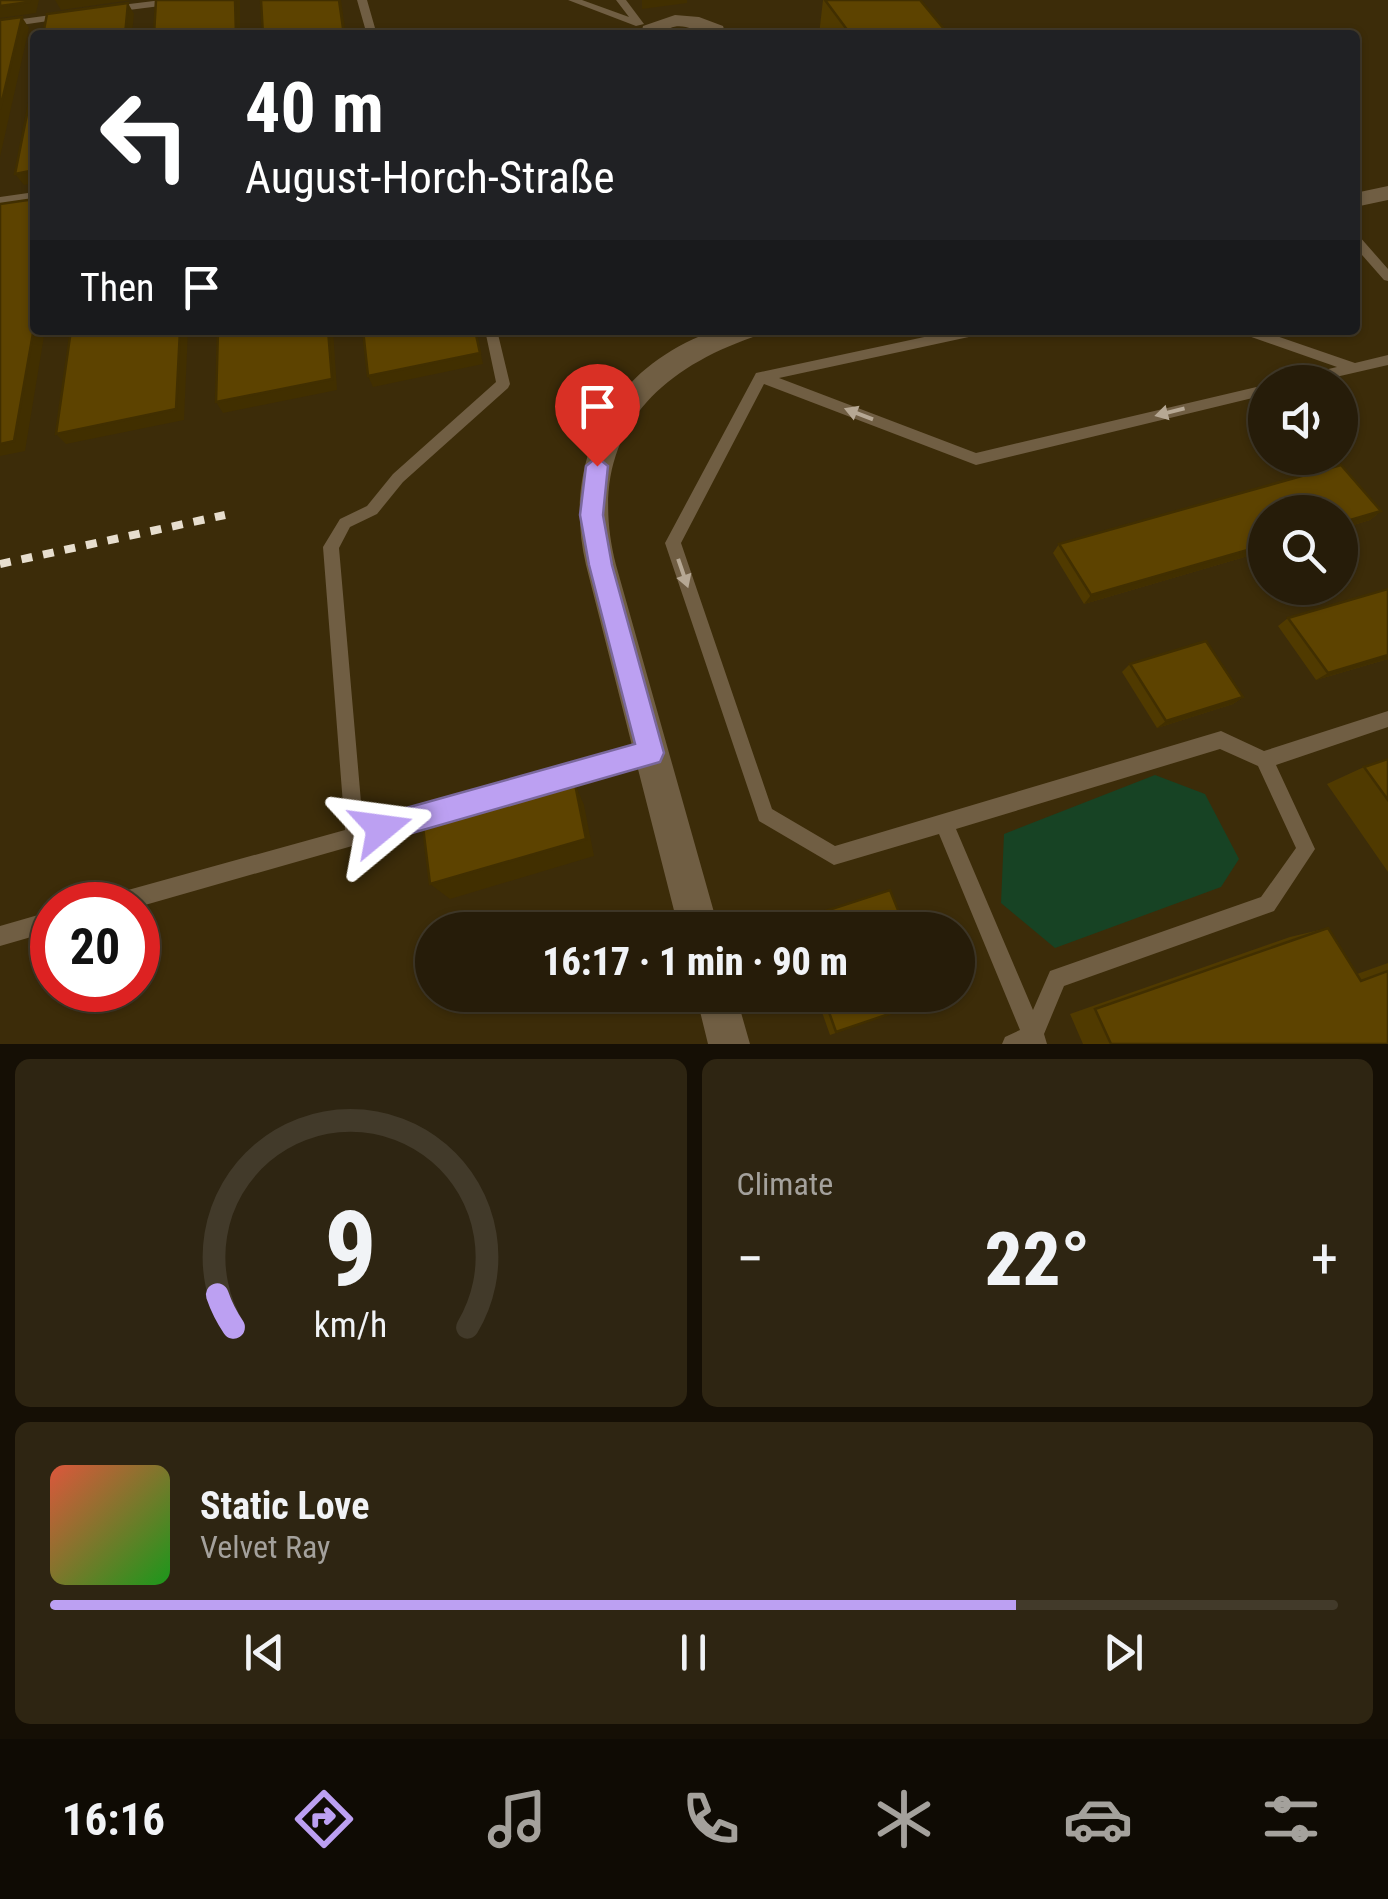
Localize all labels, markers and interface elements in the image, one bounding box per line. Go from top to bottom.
text: 40 m [245,67,384,149]
icon: left [80,70,210,200]
text: August-Horch-Straße [245,151,615,204]
icon: arrive [174,260,229,315]
text: Then [80,266,154,310]
pin [555,364,640,467]
map controls [1248,365,1358,605]
button: sound [1248,365,1358,475]
icon: arrive [570,379,625,434]
one-way arrow [1154,405,1185,421]
one-way arrow [844,406,874,422]
button: search [1248,495,1358,605]
one-way arrow [676,559,691,589]
position arrow [329,776,433,880]
speed limit sign: 20 [30,882,160,1012]
text: 16:17 · 1 min · 90 m [542,940,848,984]
text: Climate [737,1165,833,1203]
text: 9 [324,1189,377,1310]
text: 22° [984,1215,1090,1303]
text: − [737,1227,764,1291]
text: + [1311,1227,1338,1291]
text: km/h [314,1304,388,1346]
text: Static Love [200,1484,369,1528]
text: Velvet Ray [200,1528,330,1566]
icon: previous [237,1625,292,1680]
icon: pause [666,1625,721,1680]
icon: next [1096,1625,1151,1680]
icon: directions [289,1784,359,1854]
icon: music [482,1784,552,1854]
icon: phone [676,1784,746,1854]
icon: climate [869,1784,939,1854]
icon: car [1063,1784,1133,1854]
icon: filters [1256,1784,1326,1854]
text: 16:16 [62,1793,165,1846]

